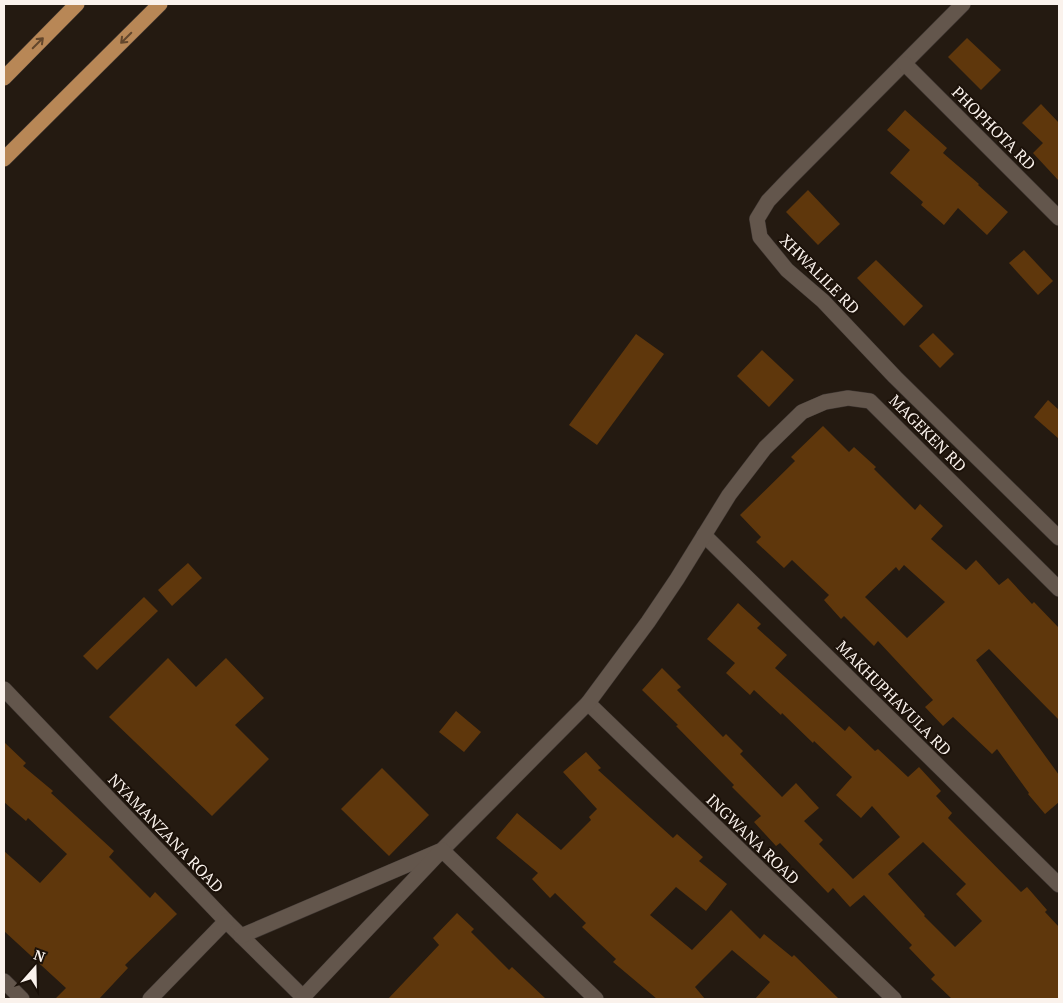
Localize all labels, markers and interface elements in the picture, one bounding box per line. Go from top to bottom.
one-way arrow [119,32,132,44]
one-way arrow [32,37,44,49]
street label: PHOPHOTA RD [947,81,1041,175]
street label: XHWALILE RD [775,229,865,319]
street label: MAGEKEN RD [885,390,971,476]
street label: MAKHUPHAVULA RD [832,636,956,760]
street label: NYAMANZANA ROAD [103,769,229,897]
street label: INGWANA ROAD [702,789,804,889]
north arrow [10,943,60,993]
text: N [31,945,48,966]

